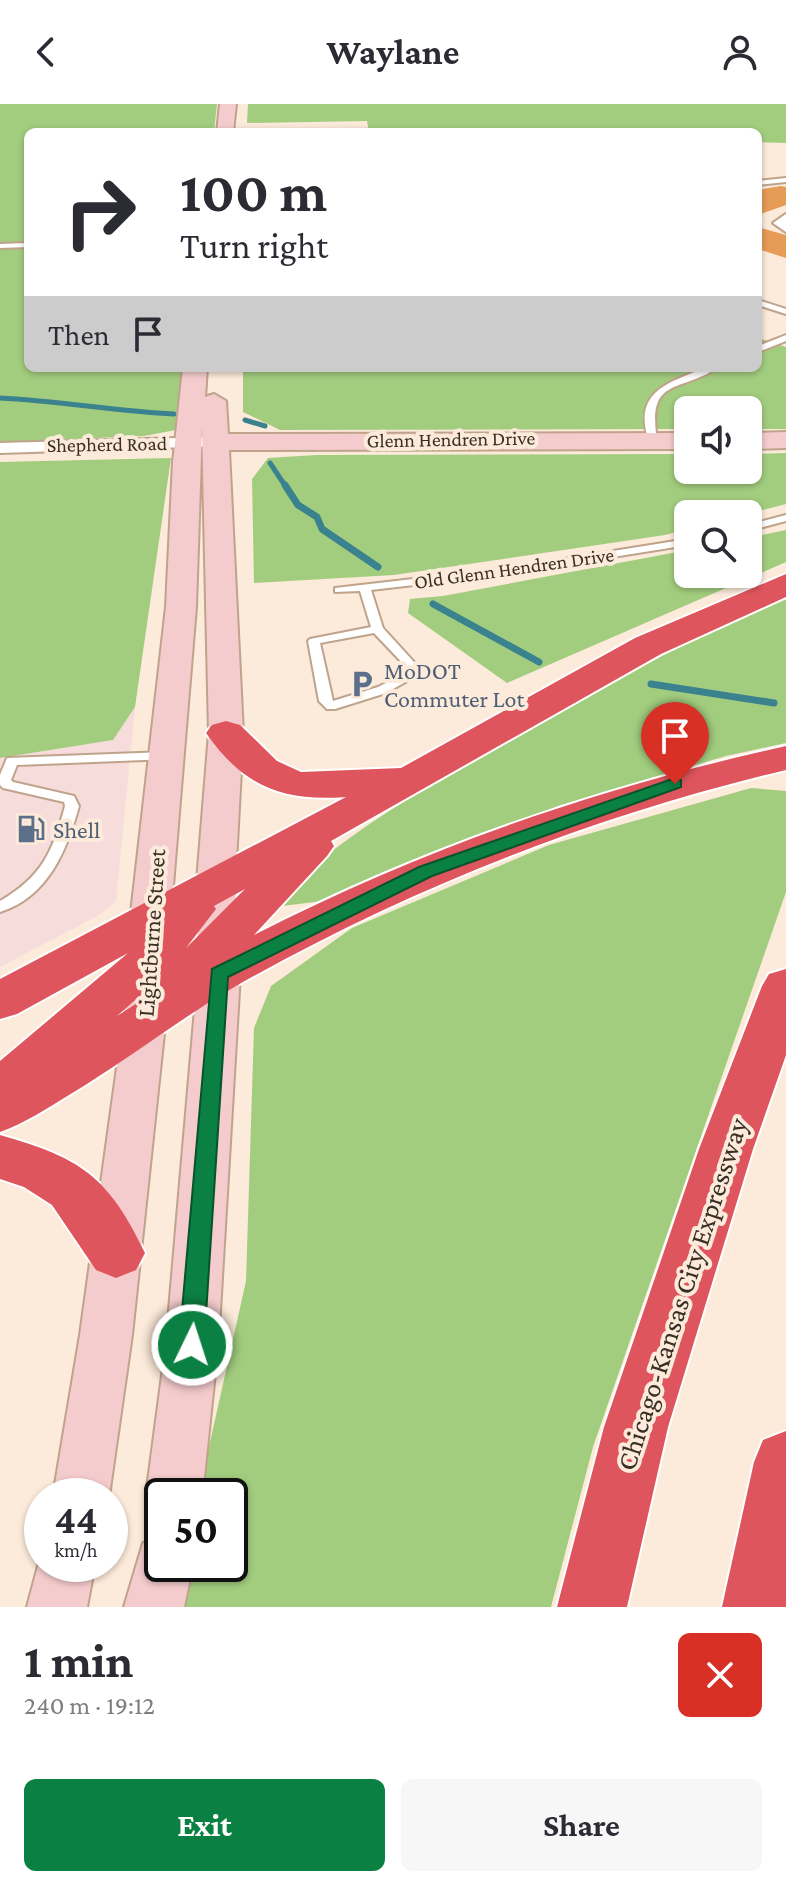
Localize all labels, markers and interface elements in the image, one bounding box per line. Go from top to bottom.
icon: back [24,30,68,74]
icon: person [718,30,762,74]
text: Waylane [327,32,459,72]
icon: right [48,160,152,264]
text: 100 m [180,161,327,223]
text: Turn right [180,226,328,266]
icon: arrive [126,312,170,356]
text: Then [48,318,110,351]
map controls [674,396,762,588]
button: sound [674,396,762,484]
street label: Glenn Hendren Drive [367,427,536,451]
street label: Shepherd Road [47,432,168,457]
button: search [674,500,762,588]
street label: Old Glenn Hendren Drive [413,543,616,593]
place label: MoDOT Commuter Lot [384,657,525,712]
parking icon: MoDOT Commuter Lot [347,669,377,699]
pin [641,702,709,784]
icon: arrive [653,714,697,758]
fuel station icon: Shell [16,814,46,844]
place label: Shell [53,816,100,843]
street label: Lightburne Street [132,847,170,1018]
street label: Chicago-Kansas City Expressway [610,1113,754,1474]
position arrow [150,1303,234,1387]
speed limit sign: 50 [144,1478,248,1582]
text: 44 [54,1497,98,1542]
text: km/h [54,1539,98,1561]
button: close [678,1633,762,1717]
text: 1 min [24,1634,133,1687]
text: 240 m · 19:12 [24,1691,155,1720]
button: Exit [24,1779,385,1871]
button: Share [401,1779,762,1871]

